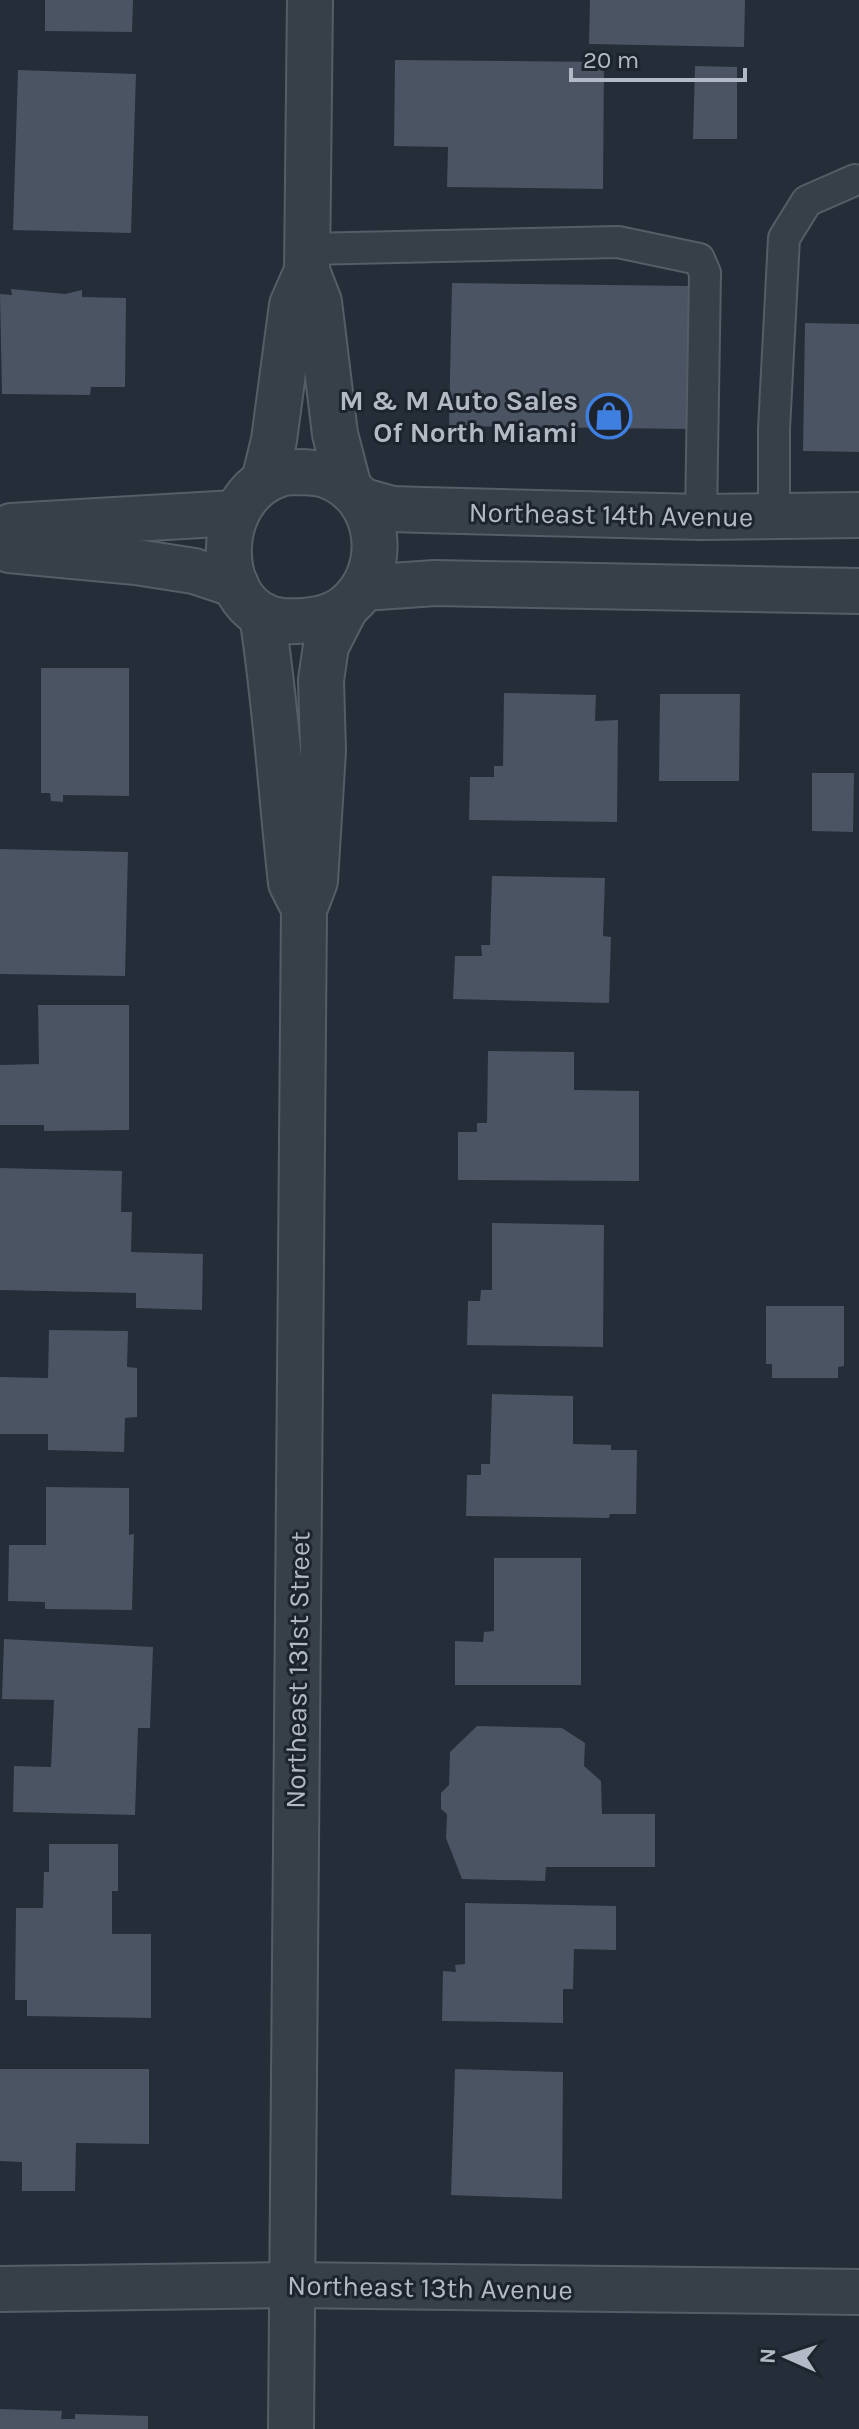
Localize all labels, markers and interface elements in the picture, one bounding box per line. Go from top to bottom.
scale bar [571,32,745,82]
text: 20 m [583,46,639,74]
place label: M & M Auto Sales Of North Miami [339,384,578,449]
shop icon: M & M Auto Sales Of North Miami [585,392,633,440]
street label: Northeast 14th Avenue [468,496,754,533]
street label: Northeast 131st Street [279,1531,316,1809]
street label: Northeast 13th Avenue [287,2269,573,2306]
north arrow [747,2317,827,2397]
text: N [755,2347,781,2365]

